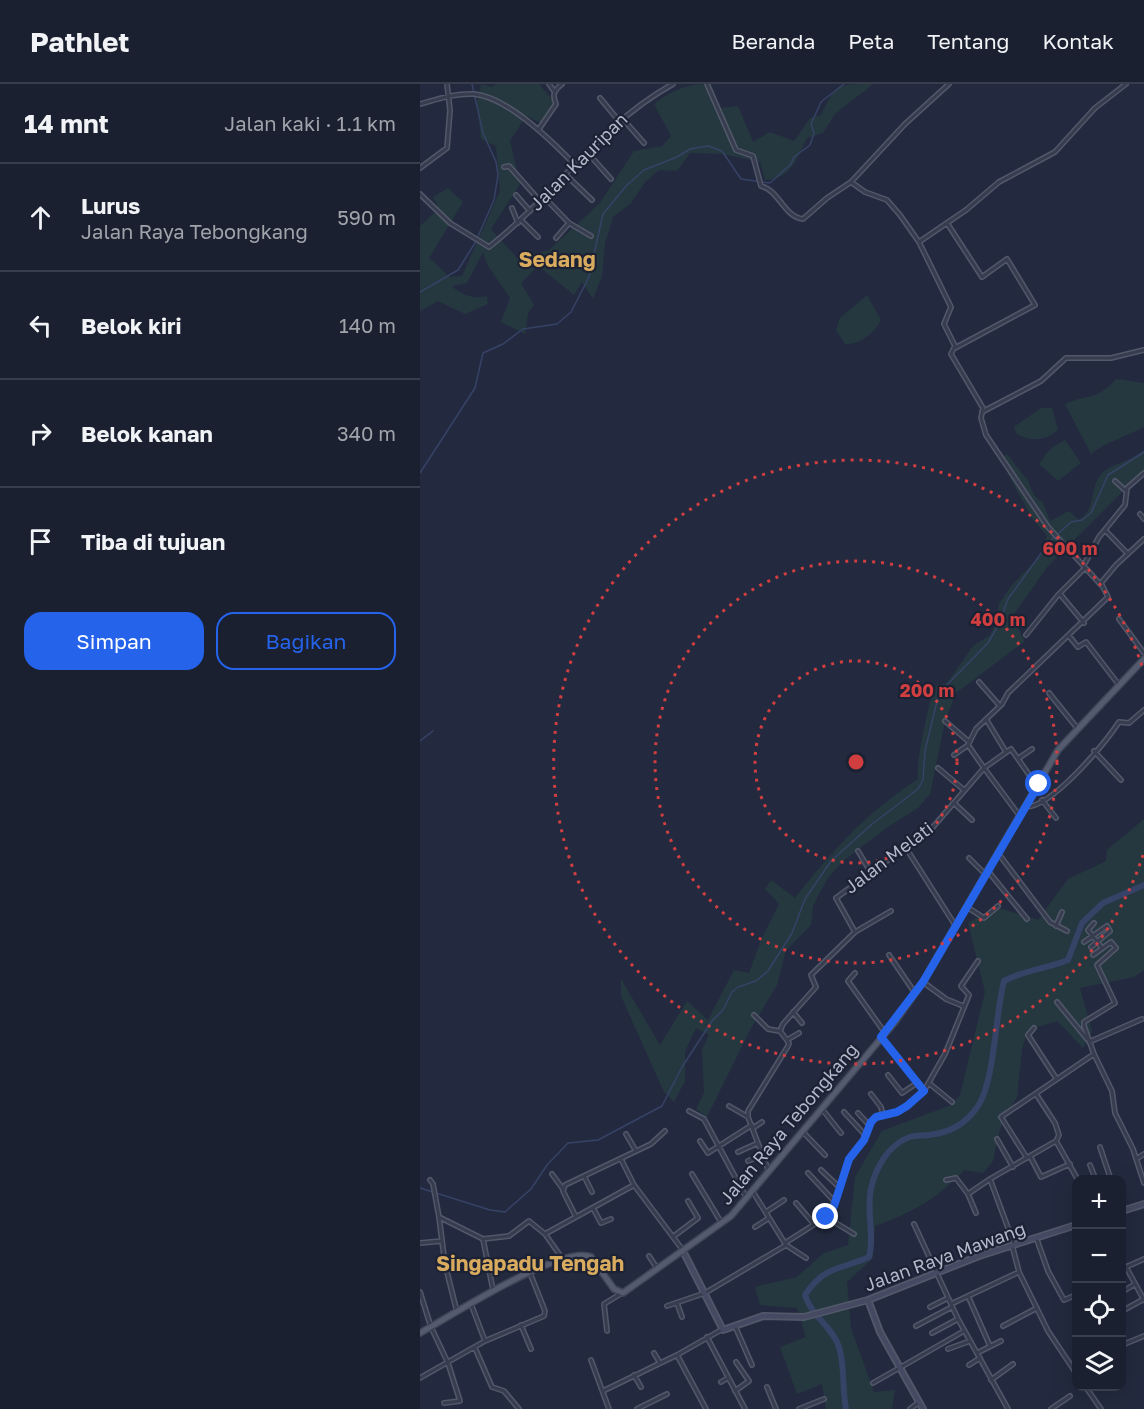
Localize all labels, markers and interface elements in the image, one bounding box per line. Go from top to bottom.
text: Pathlet [30,25,130,58]
text: Beranda [732,28,815,54]
text: Peta [848,28,894,54]
text: Tentang [927,28,1009,54]
text: Kontak [1042,28,1114,54]
text: 14 mnt [24,108,109,139]
street label: Jalan Kauripan [525,108,632,215]
text: Jalan kaki · 1.1 km [224,111,396,135]
text: Lurus [81,192,140,219]
icon: ahead [24,201,57,234]
text: 590 m [337,205,396,229]
text: Jalan Raya Tebongkang [81,219,308,243]
district label: Sedang [518,246,596,272]
icon: left [24,309,57,342]
text: Belok kiri [81,312,182,339]
text: 140 m [339,313,396,337]
icon: right [24,417,57,450]
text: Belok kanan [81,420,213,447]
text: 340 m [337,421,396,445]
icon: arrive [24,525,57,558]
text: Tiba di tujuan [81,528,225,555]
text: 600 m [1042,537,1098,559]
text: 400 m [971,608,1025,630]
button: Simpan [24,612,204,670]
button: Bagikan [216,612,396,670]
text: 200 m [900,679,954,701]
centre of rings [846,752,866,772]
route start [1025,770,1051,796]
street label: Jalan Melati [840,817,937,898]
street label: Jalan Raya Tebongkang [714,1038,862,1209]
map controls [1072,1175,1126,1391]
button: + [1072,1175,1126,1229]
route end [812,1203,838,1229]
street label: Jalan Raya Mawang [861,1217,1028,1295]
button: − [1072,1229,1126,1283]
district label: Singapadu Tengah [436,1250,624,1276]
button: locate [1072,1283,1126,1337]
button: layers [1072,1337,1126,1391]

